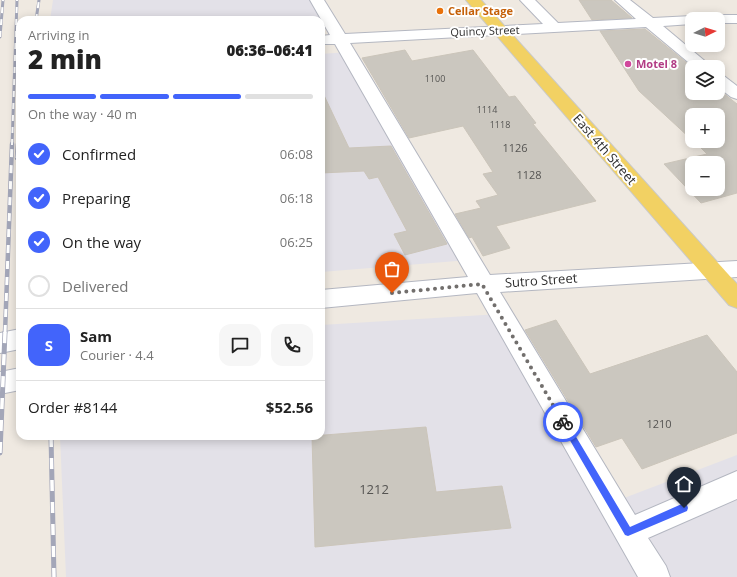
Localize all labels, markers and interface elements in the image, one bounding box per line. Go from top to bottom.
place label: Cellar Stage [448,3,513,18]
marker: Cellar Stage [435,6,445,16]
north arrow [685,12,725,52]
map controls [685,12,725,196]
street label: Quincy Street [450,22,520,39]
text: Arriving in [28,26,90,44]
text: 06:36–06:41 [227,40,313,60]
text: 2 min [28,41,102,77]
place label: Motel 8 [636,56,677,71]
marker: Motel 8 [623,59,633,69]
button: layers [685,60,725,100]
house number: 1100 [425,72,445,85]
house number: 1114 [477,103,497,116]
text: On the way · 40 m [28,105,137,123]
button: + [685,108,725,148]
street label: East 4th Street [569,110,641,189]
house number: 1118 [490,118,510,131]
house number: 1126 [502,140,528,155]
icon: check [28,143,50,165]
text: Confirmed [62,144,136,164]
text: 06:08 [280,145,313,163]
button: − [685,156,725,196]
house number: 1128 [516,167,542,182]
icon: check [28,187,50,209]
text: Preparing [62,188,130,208]
text: 06:18 [280,189,313,207]
icon: check [28,231,50,253]
text: On the way [62,232,141,252]
text: 06:25 [280,233,313,251]
pin [375,252,409,293]
icon: bag [381,258,403,280]
street label: Sutro Street [504,268,578,292]
text: Delivered [62,276,129,296]
button: chat [219,324,261,366]
button: phone [271,324,313,366]
text: Sam [80,326,112,346]
text: S [45,335,53,355]
text: Courier · 4.4 [80,346,154,364]
text: Order #8144 [28,397,117,417]
text: $52.56 [266,397,313,417]
courier [543,402,583,442]
icon: bike [552,411,574,433]
house number: 1210 [646,416,672,431]
pin [667,467,701,508]
icon: home [673,473,695,495]
house number: 1212 [359,480,389,498]

